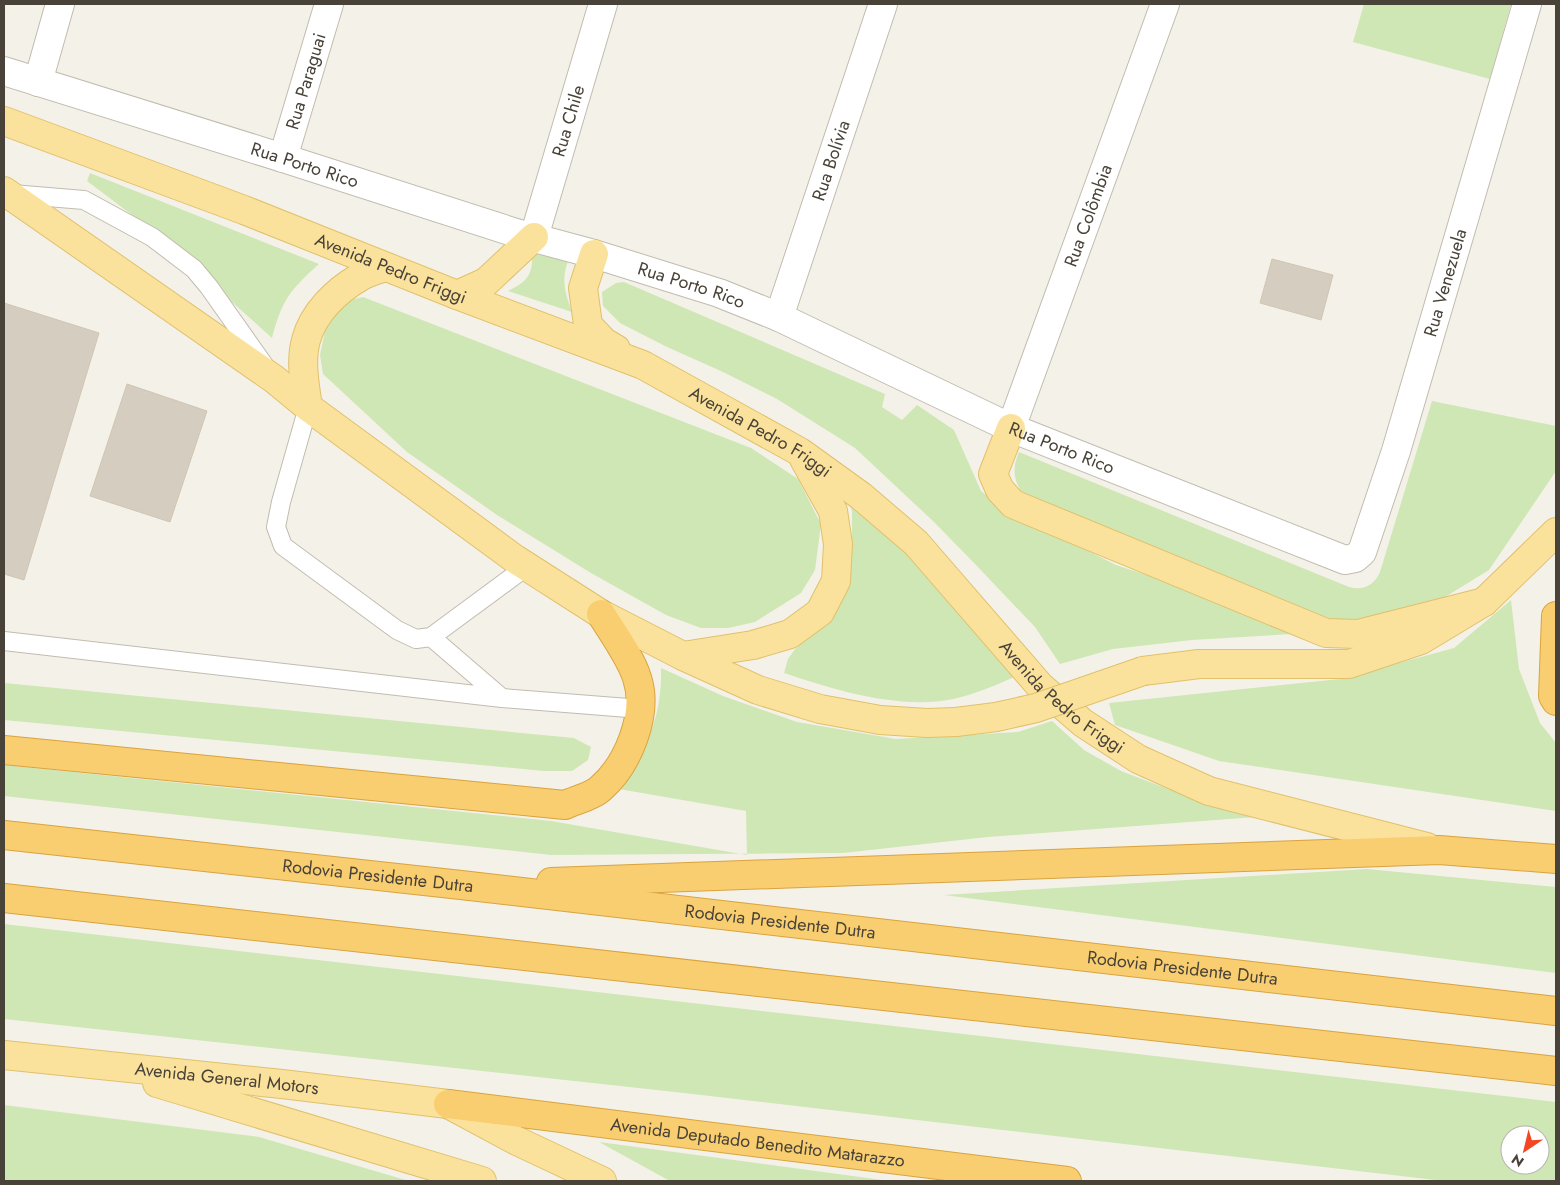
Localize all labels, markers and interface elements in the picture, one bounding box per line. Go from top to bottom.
street label: Rua Paraguai [279,30,333,133]
street label: Rua Chile [545,82,591,160]
street label: Rua Bolívia [806,117,857,204]
street label: Rua Porto Rico [248,136,362,195]
street label: Rua Colômbia [1058,161,1119,271]
street label: Rua Venezuela [1417,226,1473,340]
street label: Avenida Pedro Friggi [311,227,470,310]
street label: Rua Porto Rico [634,255,749,315]
street label: Avenida Pedro Friggi [684,380,837,484]
street label: Rua Porto Rico [1005,415,1119,481]
street label: Avenida Pedro Friggi [993,634,1130,760]
street label: Rodovia Presidente Dutra [281,853,475,899]
street label: Rodovia Presidente Dutra [683,898,877,946]
street label: Rodovia Presidente Dutra [1086,944,1279,992]
street label: Avenida General Motors [134,1056,320,1101]
street label: Avenida Deputado Benedito Matarazzo [609,1111,907,1174]
north arrow [1500,1125,1550,1175]
text: N [1507,1149,1528,1172]

